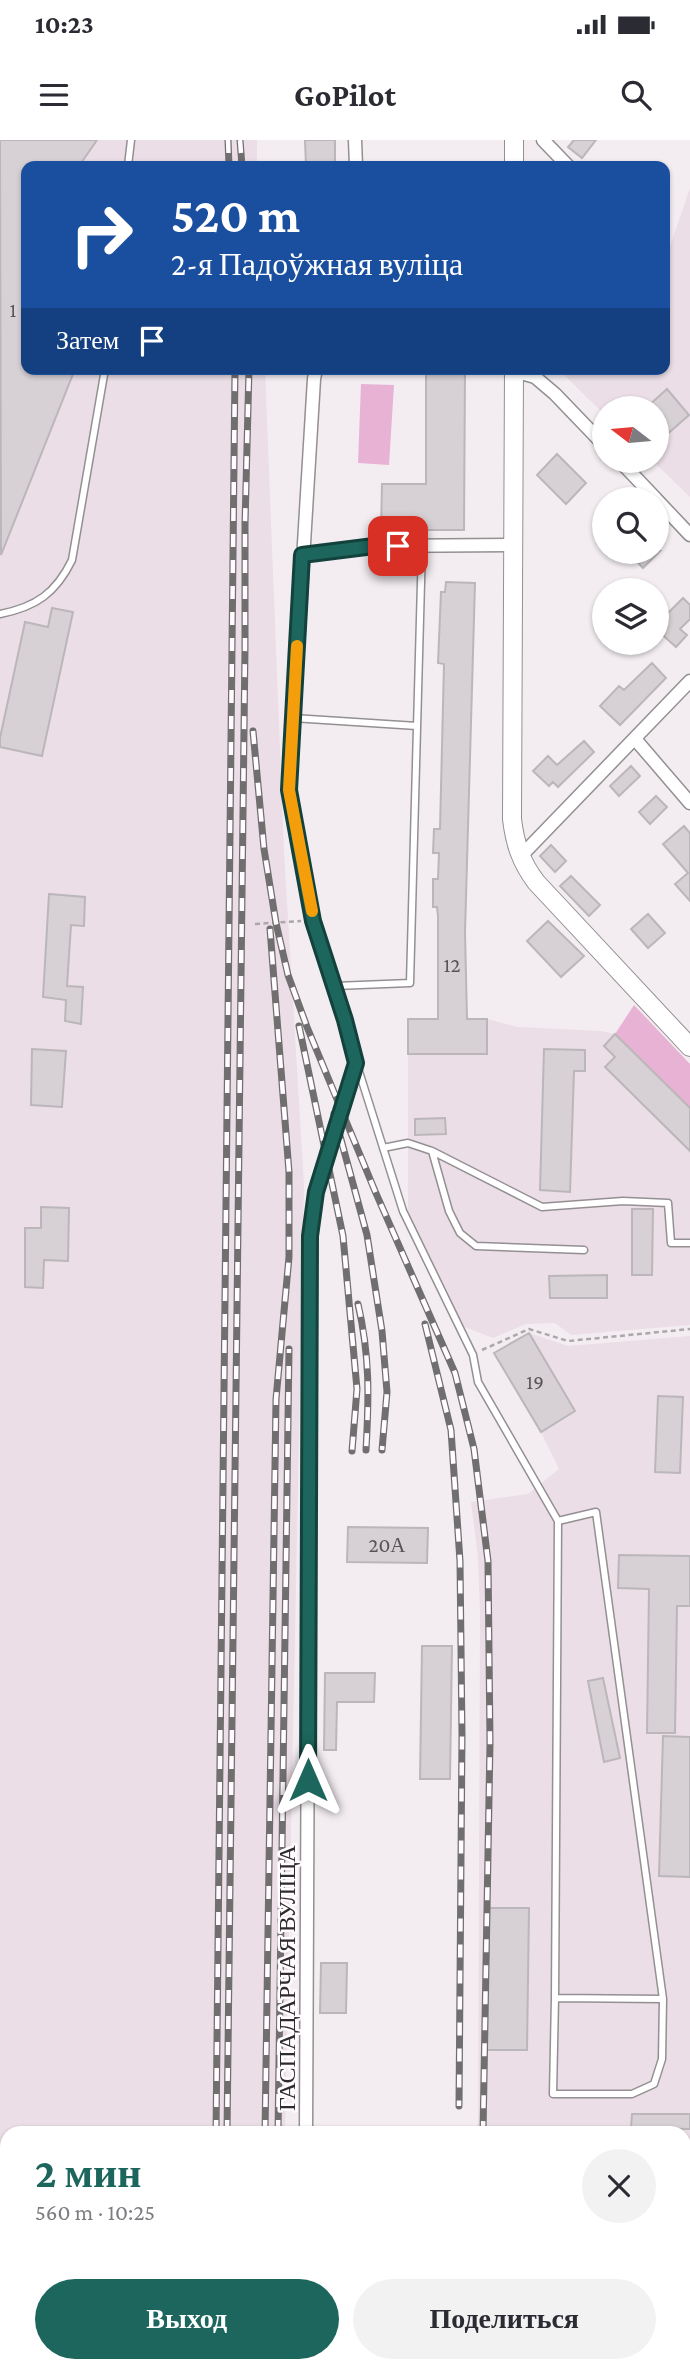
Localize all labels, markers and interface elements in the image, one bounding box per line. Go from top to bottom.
text: 10:23 [35,10,94,39]
icon: menu [35,76,73,114]
icon: search [617,76,655,114]
text: GoPilot [294,77,396,113]
text: 520 m [171,188,300,243]
icon: right [56,189,147,280]
text: 2-я Падоўжная вуліца [171,246,463,282]
house number: 1 [10,298,17,322]
icon: arrive [133,322,171,360]
text: Затем [56,326,119,355]
north arrow [592,396,668,472]
map controls [592,396,669,655]
button: search [592,487,669,564]
pin [368,516,428,576]
icon: arrive [379,527,417,565]
button: layers [592,578,669,655]
house number: 12 [444,953,460,977]
house number: 19 [526,1370,544,1394]
house number: 20А [368,1533,406,1557]
position arrow [271,1743,345,1817]
street label: ГАСПАДАРЧАЯ ВУЛІЦА [273,1844,300,2111]
text: 2 мин [35,2149,142,2196]
button: close [582,2149,656,2223]
text: 560 m · 10:25 [35,2199,155,2225]
button: Выход [35,2279,339,2359]
button: Поделиться [353,2279,656,2359]

